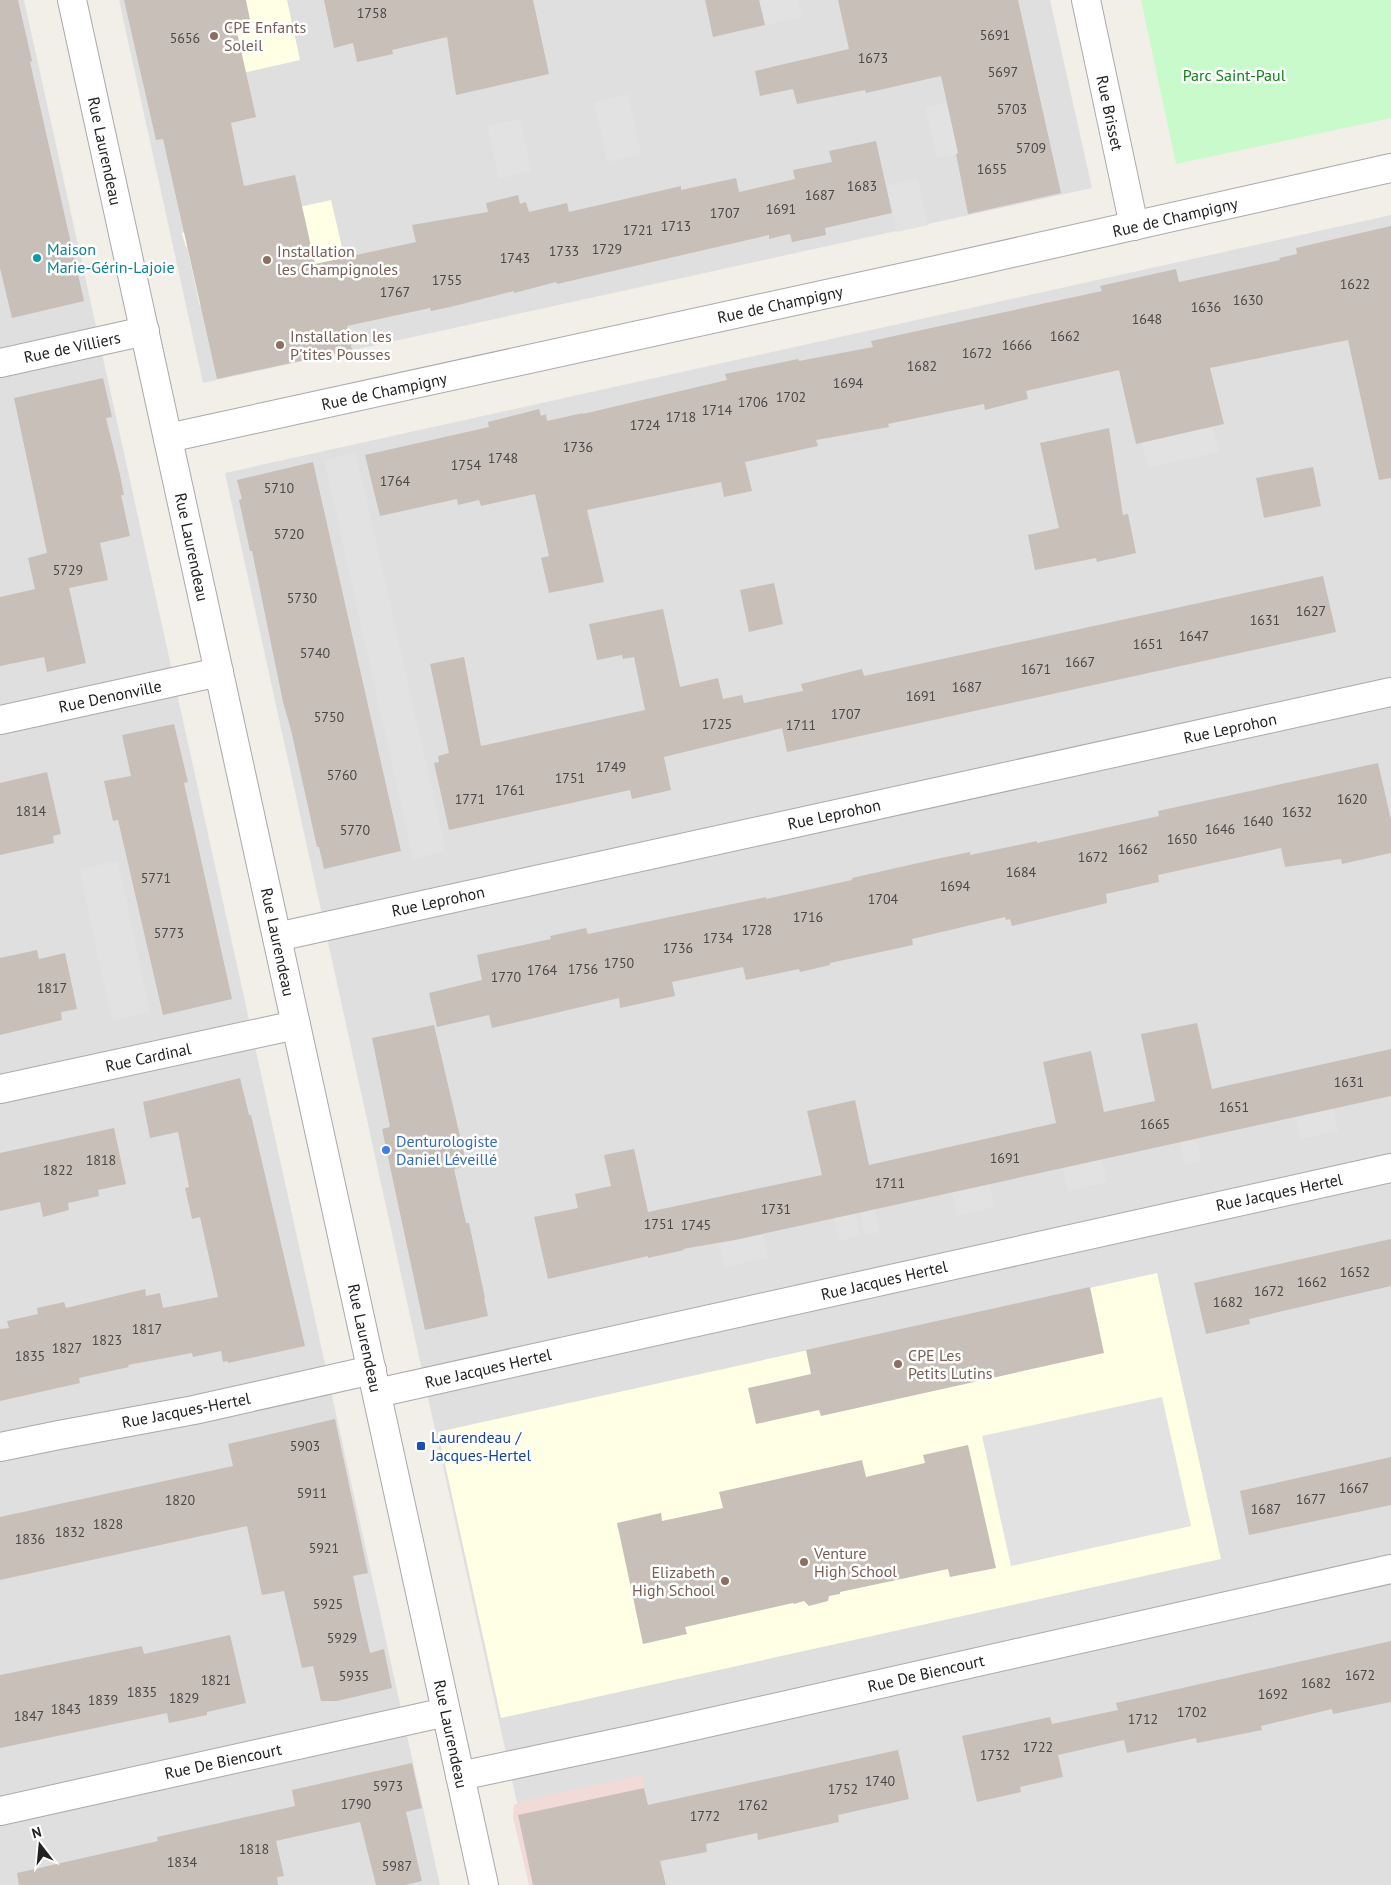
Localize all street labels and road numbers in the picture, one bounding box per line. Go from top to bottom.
street label: Rue Brisset [1092,74,1128,153]
street label: Rue Laurendeau [84,95,126,207]
street label: Rue de Champigny [1110,193,1240,241]
street label: Rue de Champigny [715,281,845,327]
street label: Rue de Villiers [22,327,122,367]
street label: Rue de Champigny [319,368,449,414]
street label: Rue Laurendeau [171,491,213,603]
street label: Rue Denonville [57,675,163,717]
street label: Rue Leprohon [1182,708,1278,748]
street label: Rue Leprohon [786,794,882,834]
street label: Rue Leprohon [390,881,486,921]
street label: Rue Laurendeau [257,886,299,998]
street label: Rue Cardinal [103,1038,193,1076]
street label: Rue Jacques Hertel [1214,1169,1344,1215]
street label: Rue Jacques Hertel [819,1256,949,1304]
street label: Rue Laurendeau [344,1282,386,1394]
street label: Rue Jacques Hertel [423,1344,553,1392]
street label: Rue Jacques-Hertel [120,1388,252,1432]
street label: Rue De Biencourt [866,1650,987,1696]
street label: Rue Laurendeau [430,1678,472,1790]
street label: Rue De Biencourt [163,1739,284,1783]

